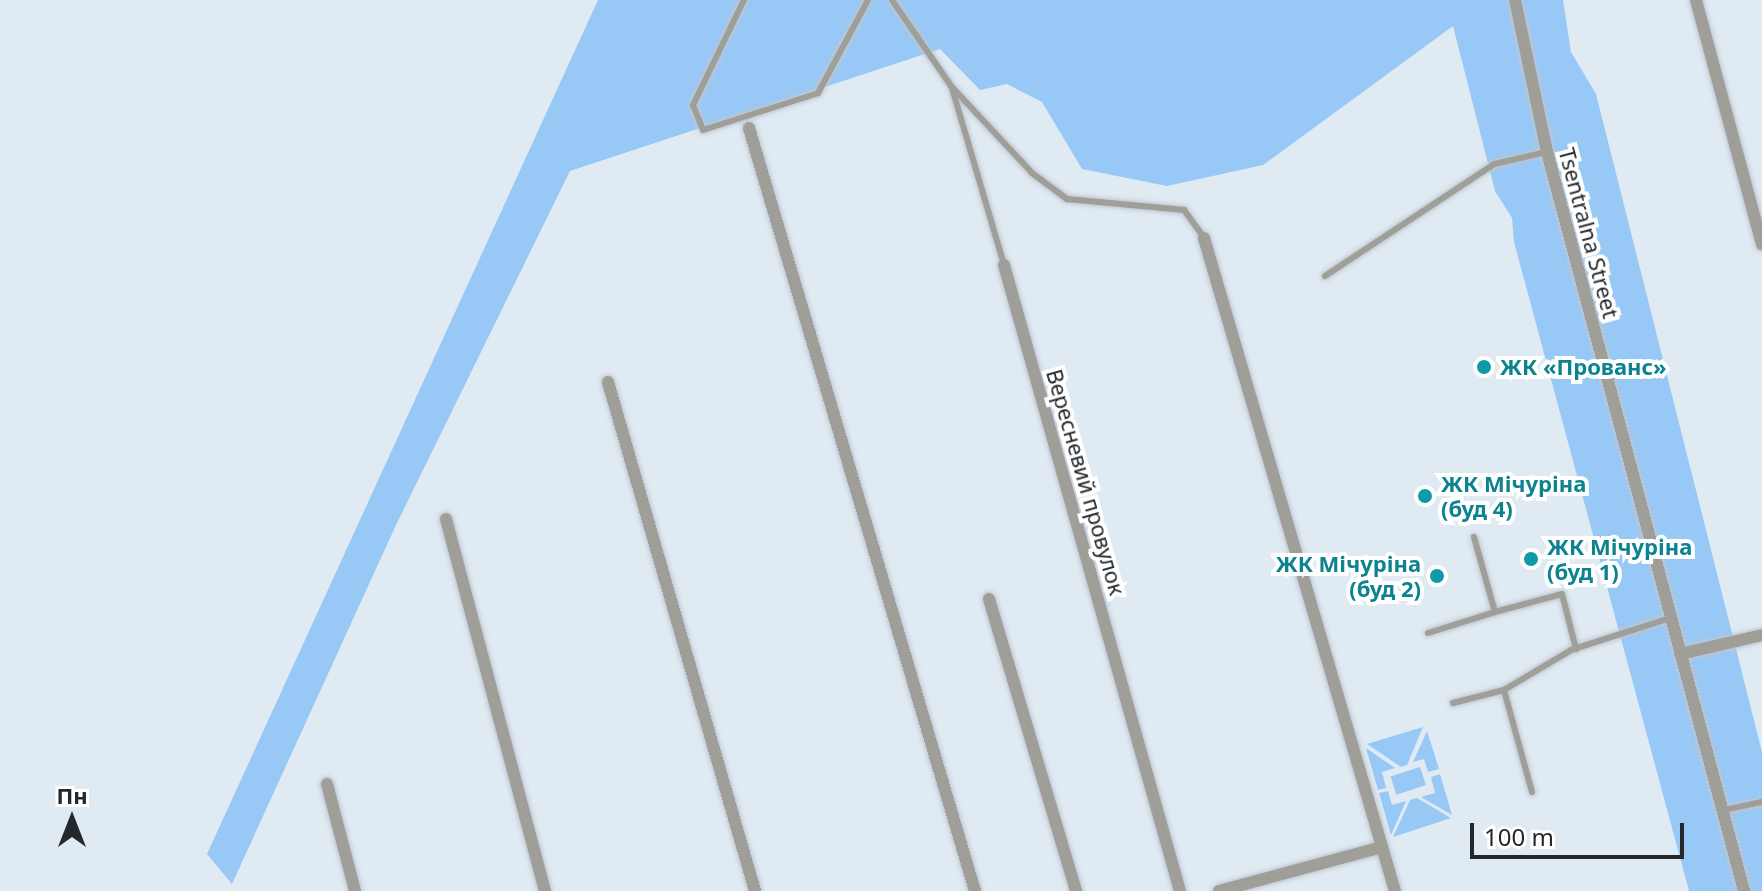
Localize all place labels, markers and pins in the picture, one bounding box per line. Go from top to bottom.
place label: ЖК «Прованс» [1500,354,1666,380]
marker: ЖК «Прованс» [1475,358,1493,376]
place label: ЖК Мічуріна (буд 4) [1441,470,1586,522]
marker: ЖК Мічуріна (буд 4) [1416,487,1434,505]
place label: ЖК Мічуріна (буд 1) [1547,533,1692,584]
place label: ЖК Мічуріна (буд 2) [1276,550,1421,602]
marker: ЖК Мічуріна (буд 1) [1522,550,1540,568]
marker: ЖК Мічуріна (буд 2) [1428,567,1446,585]

